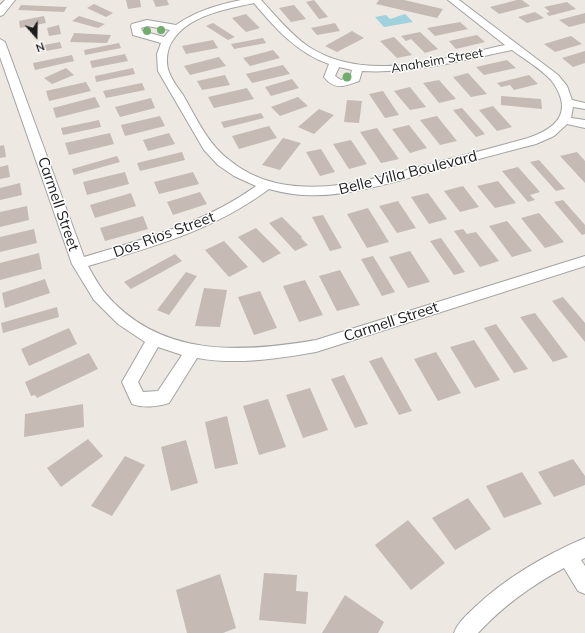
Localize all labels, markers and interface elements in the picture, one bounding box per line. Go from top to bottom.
north arrow [16,16,56,56]
text: N [34,39,46,55]
street label: Anaheim Street [390,45,484,77]
street label: Belle Villa Boulevard [337,147,479,199]
street label: Carmell Street [33,155,83,253]
street label: Dos Rios Street [111,208,217,262]
street label: Carmell Street [341,298,441,346]

